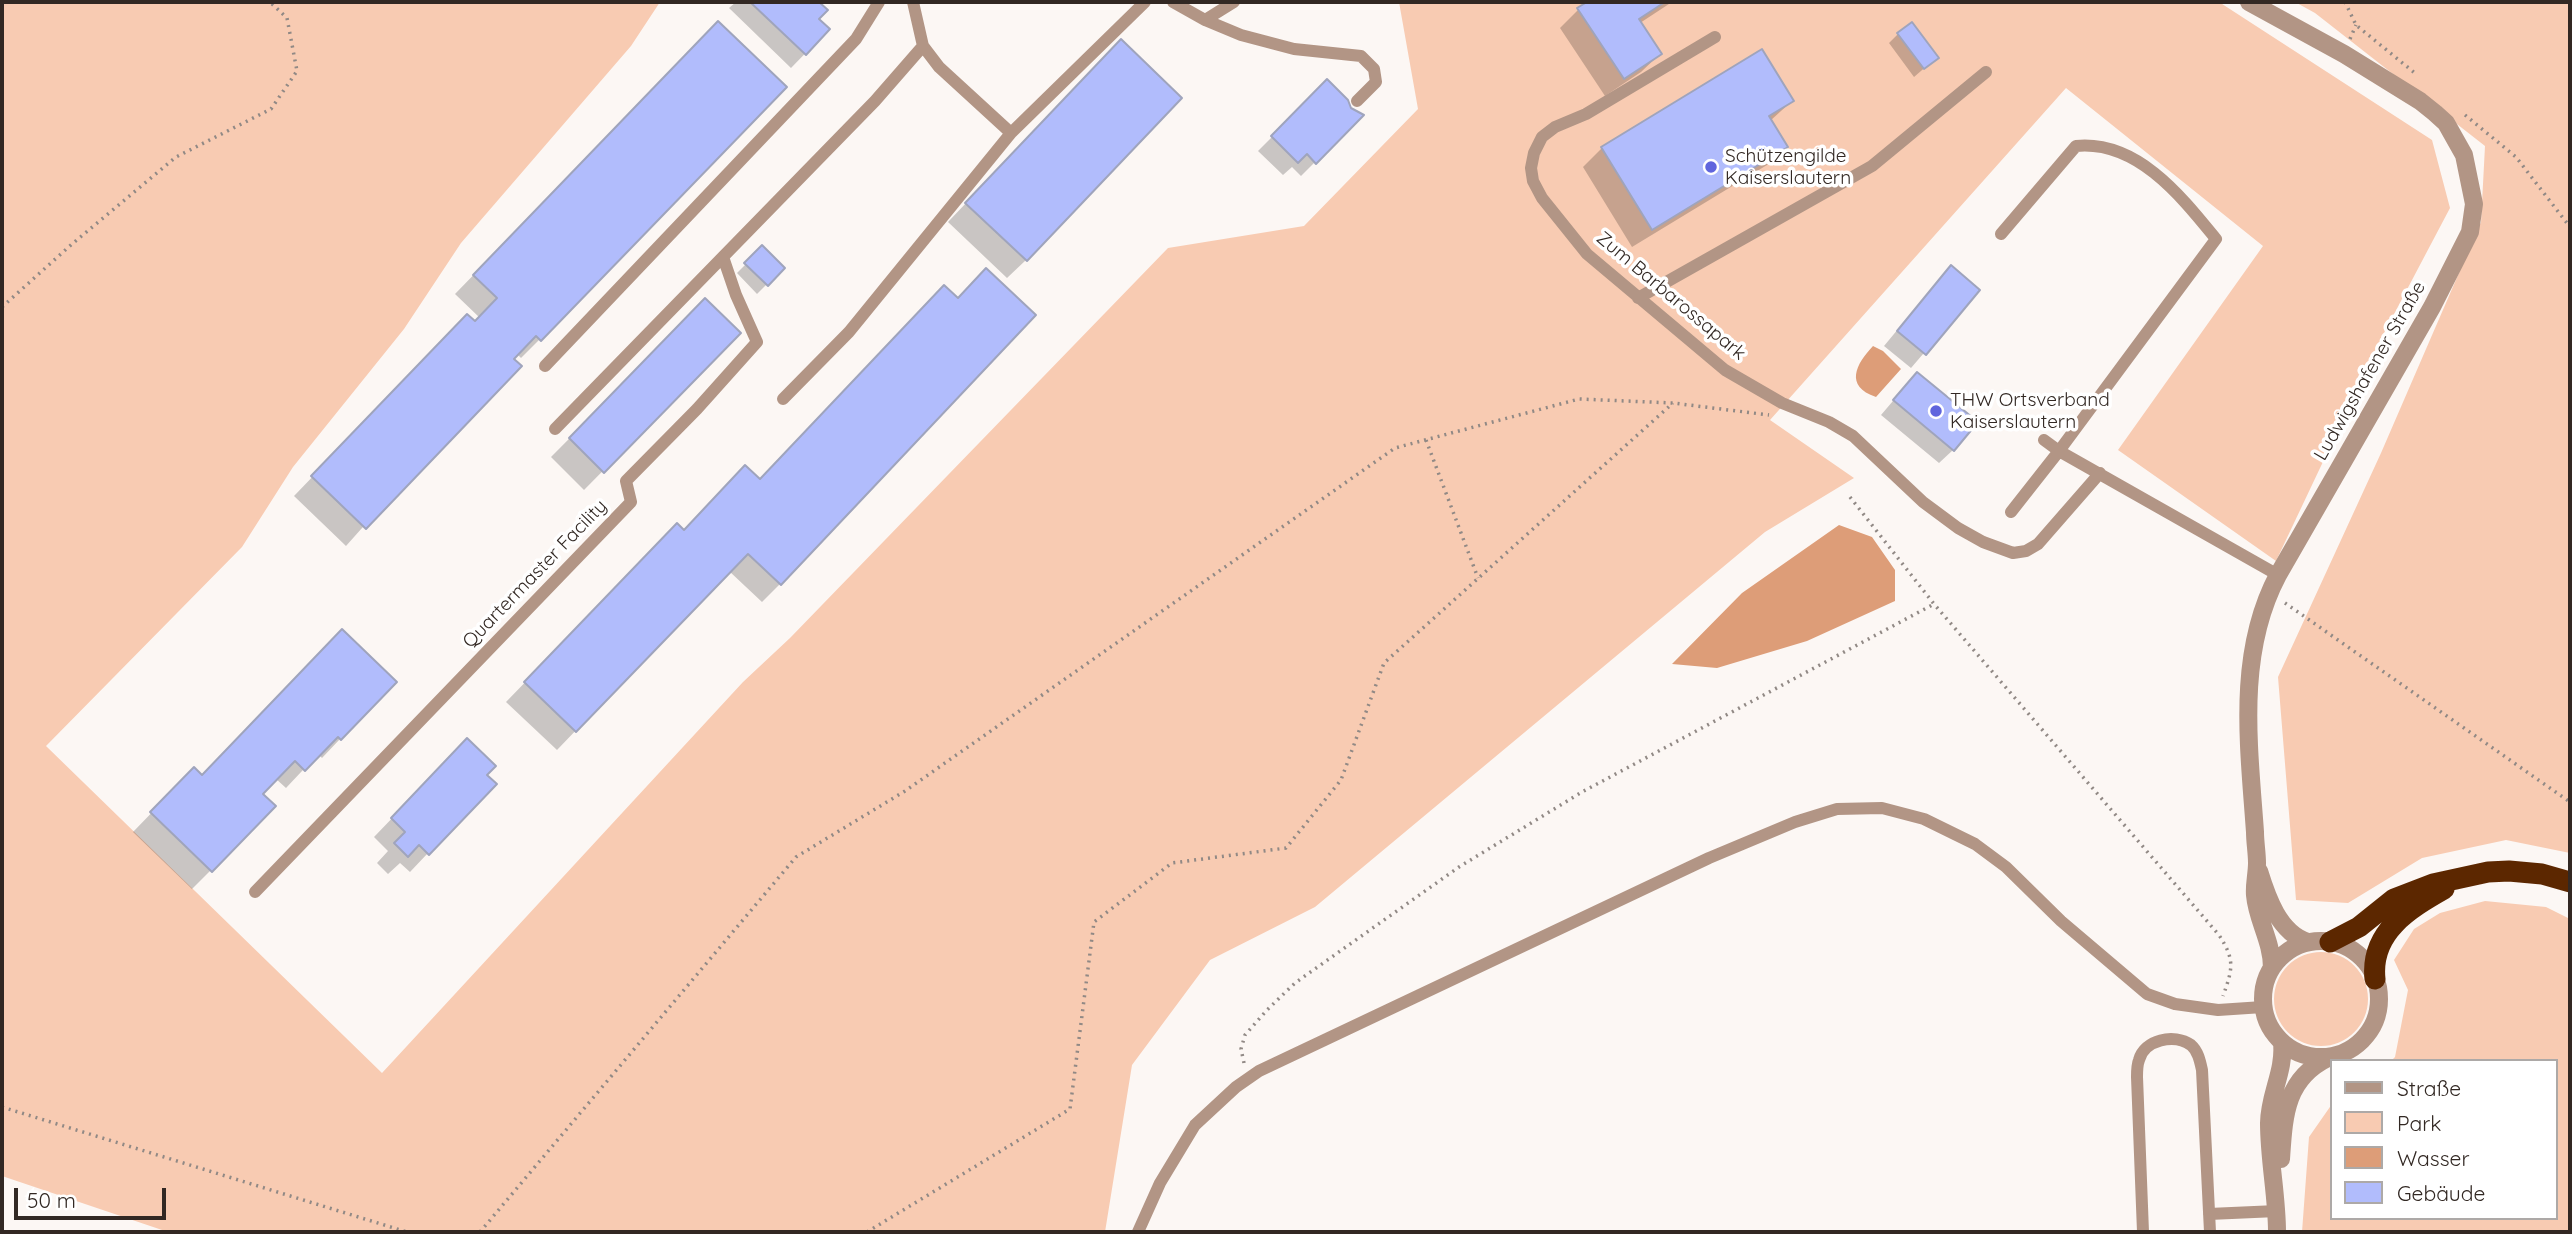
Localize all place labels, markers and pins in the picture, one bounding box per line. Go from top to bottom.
place label: Schützengilde Kaiserslautern [1725,145,1851,189]
marker: Schützengilde Kaiserslautern [1703,159,1719,175]
place label: THW Ortsverband Kaiserslautern [1950,389,2110,433]
marker: THW Ortsverband Kaiserslautern [1928,403,1944,419]

